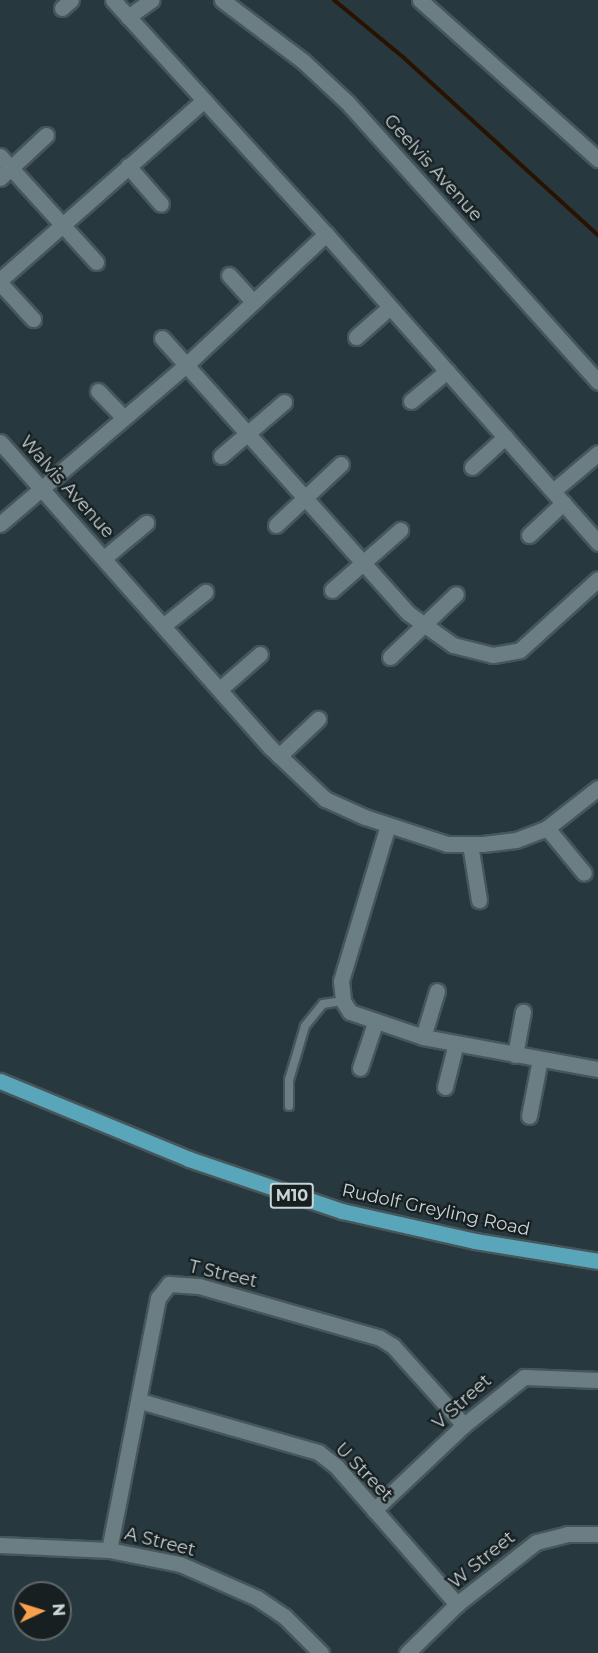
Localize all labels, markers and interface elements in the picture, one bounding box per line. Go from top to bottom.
street label: Geelvis Avenue [379,110,487,226]
street label: Walvis Avenue [15,431,119,543]
street label: Rudolf Greyling Road [340,1180,532,1240]
road number: M10 [270,1183,314,1209]
street label: T Street [187,1256,259,1292]
street label: V Street [428,1370,496,1434]
street label: U Street [331,1438,397,1506]
street label: A Street [122,1523,198,1561]
street label: W Street [444,1527,520,1593]
north arrow [12,1581,72,1641]
text: N [49,1603,68,1617]

